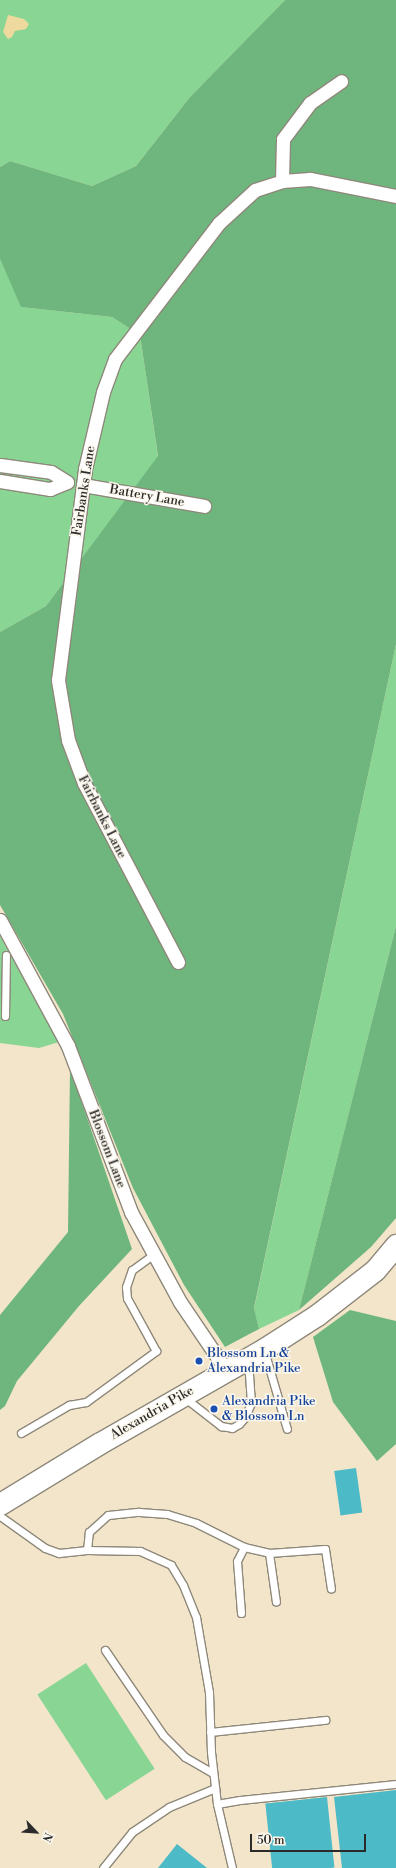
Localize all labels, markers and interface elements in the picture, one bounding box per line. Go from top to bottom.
street label: Fairbanks Lane [69,445,99,537]
street label: Battery Lane [108,482,186,510]
street label: Fairbanks Lane [74,773,130,861]
street label: Blossom Lane [85,1108,129,1190]
place label: Blossom Ln & Alexandria Pike [207,1346,301,1377]
marker: Blossom Ln & Alexandria Pike [194,1356,204,1366]
street label: Alexandria Pike [108,1383,196,1443]
place label: Alexandria Pike & Blossom Ln [222,1394,316,1425]
marker: Alexandria Pike & Blossom Ln [209,1404,219,1414]
north arrow [16,1812,56,1852]
scale bar [252,1826,368,1852]
text: N [39,1830,55,1844]
text: 50 m [257,1833,285,1848]

